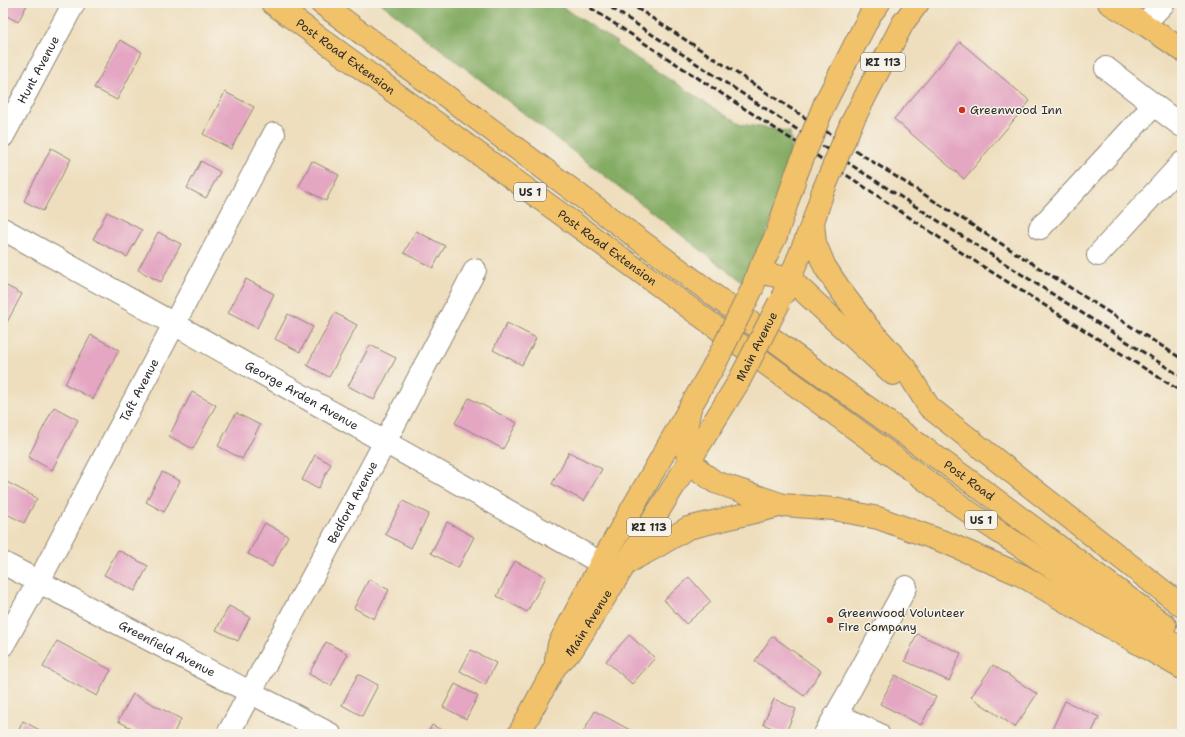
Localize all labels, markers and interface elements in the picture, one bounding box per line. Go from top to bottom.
street label: Post Road Extension [293,15,398,98]
street label: Hunt Avenue [14,33,63,107]
road number: RI 113 [861,53,905,71]
place label: Greenwood Inn [970,102,1062,118]
marker: Greenwood Inn [957,105,967,115]
road number: US 1 [514,183,546,201]
street label: Post Road Extension [554,206,660,289]
street label: Main Avenue [732,309,781,384]
street label: Taft Avenue [116,356,163,425]
street label: George Arden Avenue [242,357,362,434]
street label: Post Road [940,457,998,504]
street label: Bedford Avenue [324,458,381,546]
road number: US 1 [965,511,997,529]
road number: RI 113 [627,518,671,536]
street label: Main Avenue [562,586,616,660]
place label: Greenwood Volunteer Fire Company [838,605,965,635]
marker: Greenwood Volunteer Fire Company [825,615,835,625]
street label: Greenfield Avenue [116,617,218,681]

